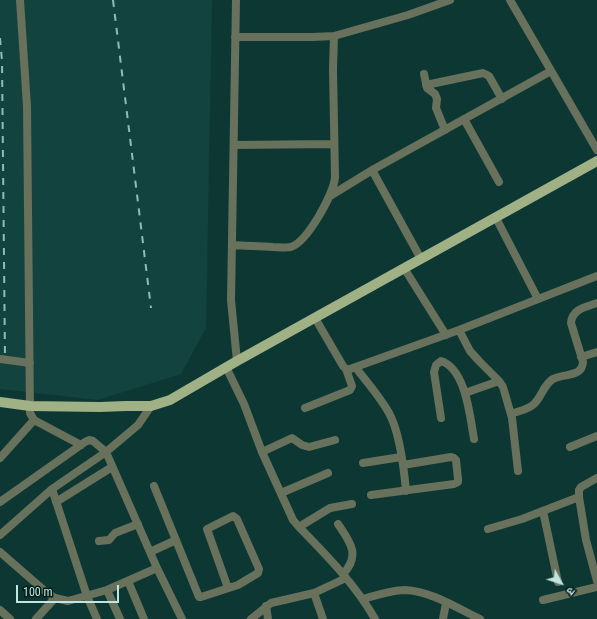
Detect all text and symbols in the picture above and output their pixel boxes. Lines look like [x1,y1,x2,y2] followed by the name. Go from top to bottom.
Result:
[541,563,581,603] north arrow
[18,577,121,603] scale bar
[564,584,578,598] text: उ
[23,585,53,599] text: 100 m

